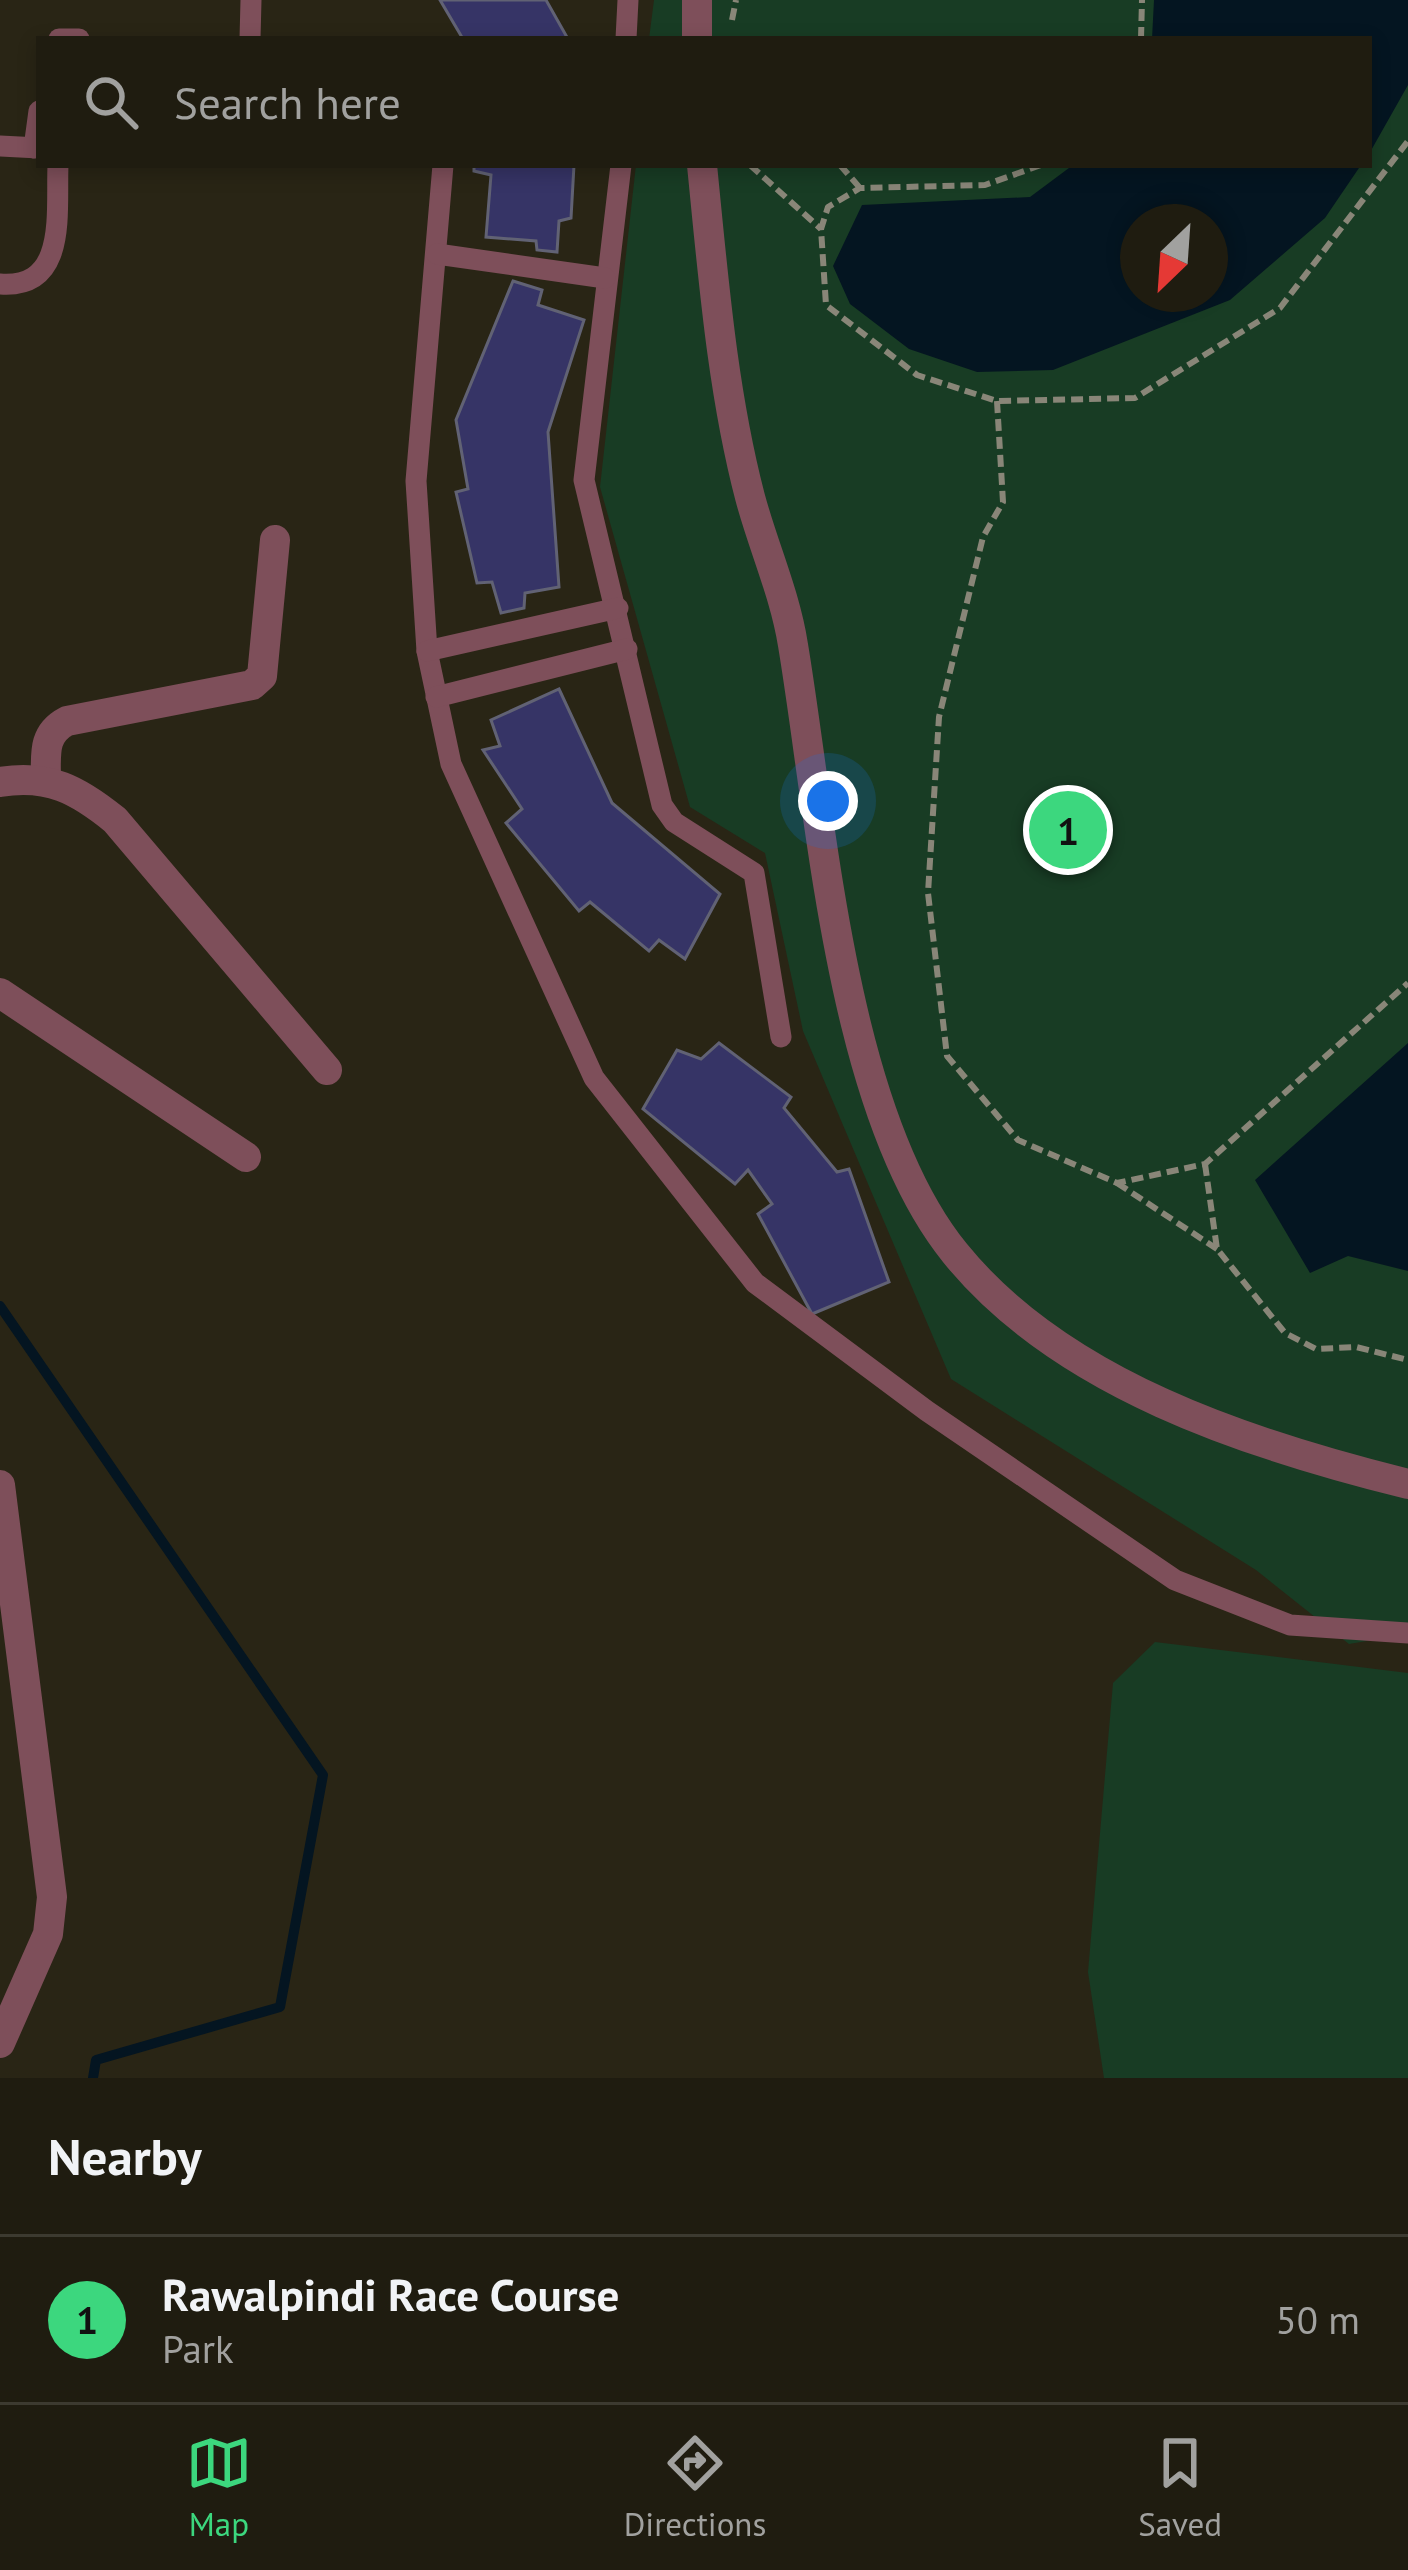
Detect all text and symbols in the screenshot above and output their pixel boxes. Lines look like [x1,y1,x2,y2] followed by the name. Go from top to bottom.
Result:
[36,36,1372,168] search box
[78,69,144,135] icon: search
[174,73,401,131] text: Search here
[1120,204,1228,312] north arrow
[798,771,858,831] your location
[1029,785,1107,875] pin: 1
[48,2123,202,2189] text: Nearby
[162,2265,619,2323] text: Rawalpindi Race Course
[76,2294,98,2345] text: 1
[1275,2294,1360,2345] text: 50 m
[162,2323,234,2374] text: Park
[186,2430,252,2545] tab: Map
[624,2430,766,2545] tab: Directions
[1138,2430,1222,2545] tab: Saved

